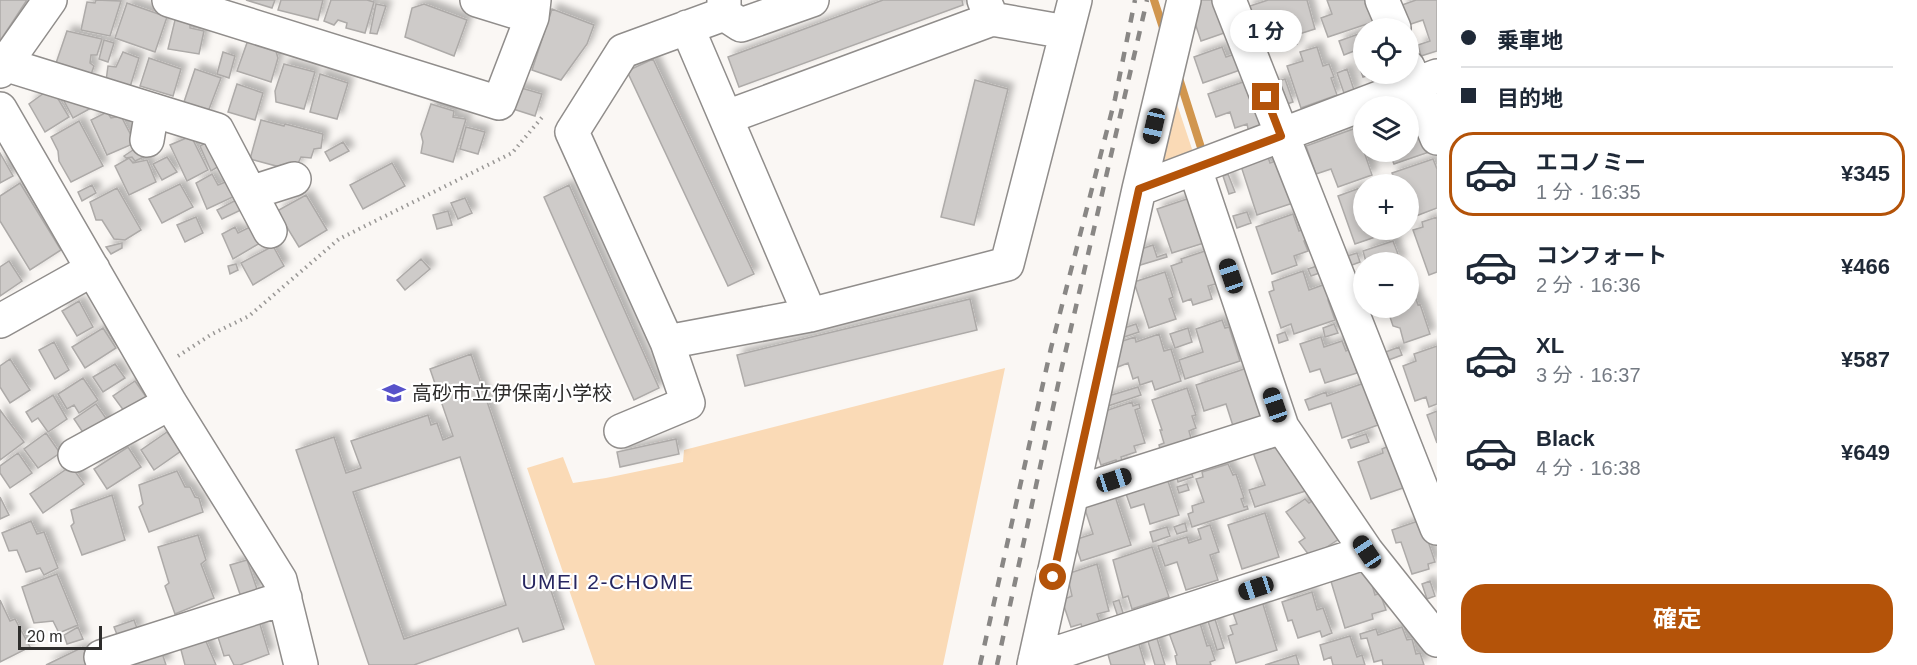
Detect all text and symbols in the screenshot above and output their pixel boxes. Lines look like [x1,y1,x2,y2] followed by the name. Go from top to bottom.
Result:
[1230,10,1302,52] callout: 1 分
[1353,18,1419,318] map controls
[1353,18,1419,84] button: locate
[1248,20,1284,42] text: 1 分
[1497,28,1563,53] text: 乗車地
[1252,83,1279,110] route end
[1497,86,1563,111] text: 目的地
[1353,96,1419,162] button: layers
[1141,106,1167,146] car
[1464,147,1518,201] icon: car
[1536,150,1646,175] text: エコノミー
[1841,161,1890,186] text: ¥345
[1353,174,1419,240] button: +
[1536,181,1641,203] text: 1 分 · 16:35
[1464,240,1518,294] icon: car
[1536,243,1667,268] text: コンフォート
[1353,252,1419,318] button: −
[1841,254,1890,279] text: ¥466
[1217,256,1245,296] car
[1536,274,1641,296] text: 2 分 · 16:36
[1464,333,1518,387] icon: car
[1536,333,1564,358] text: XL
[1841,347,1890,372] text: ¥587
[1536,364,1641,386] text: 3 分 · 16:37
[381,380,407,406] school or university icon: 高砂市立伊保南小学校
[412,382,612,404] place label: 高砂市立伊保南小学校
[1261,385,1289,425] car
[1464,426,1518,480] icon: car
[1536,426,1595,451] text: Black
[1841,440,1890,465] text: ¥649
[1536,457,1641,479] text: 4 分 · 16:38
[1094,466,1134,494] car
[1349,532,1385,572] car
[1039,563,1066,590] route start
[521,570,695,593] district label: UMEI 2-CHOME
[1236,574,1276,602] car
[1461,584,1893,653] button: 確定
[18,623,102,650] scale bar
[27,628,63,645] text: 20 m

